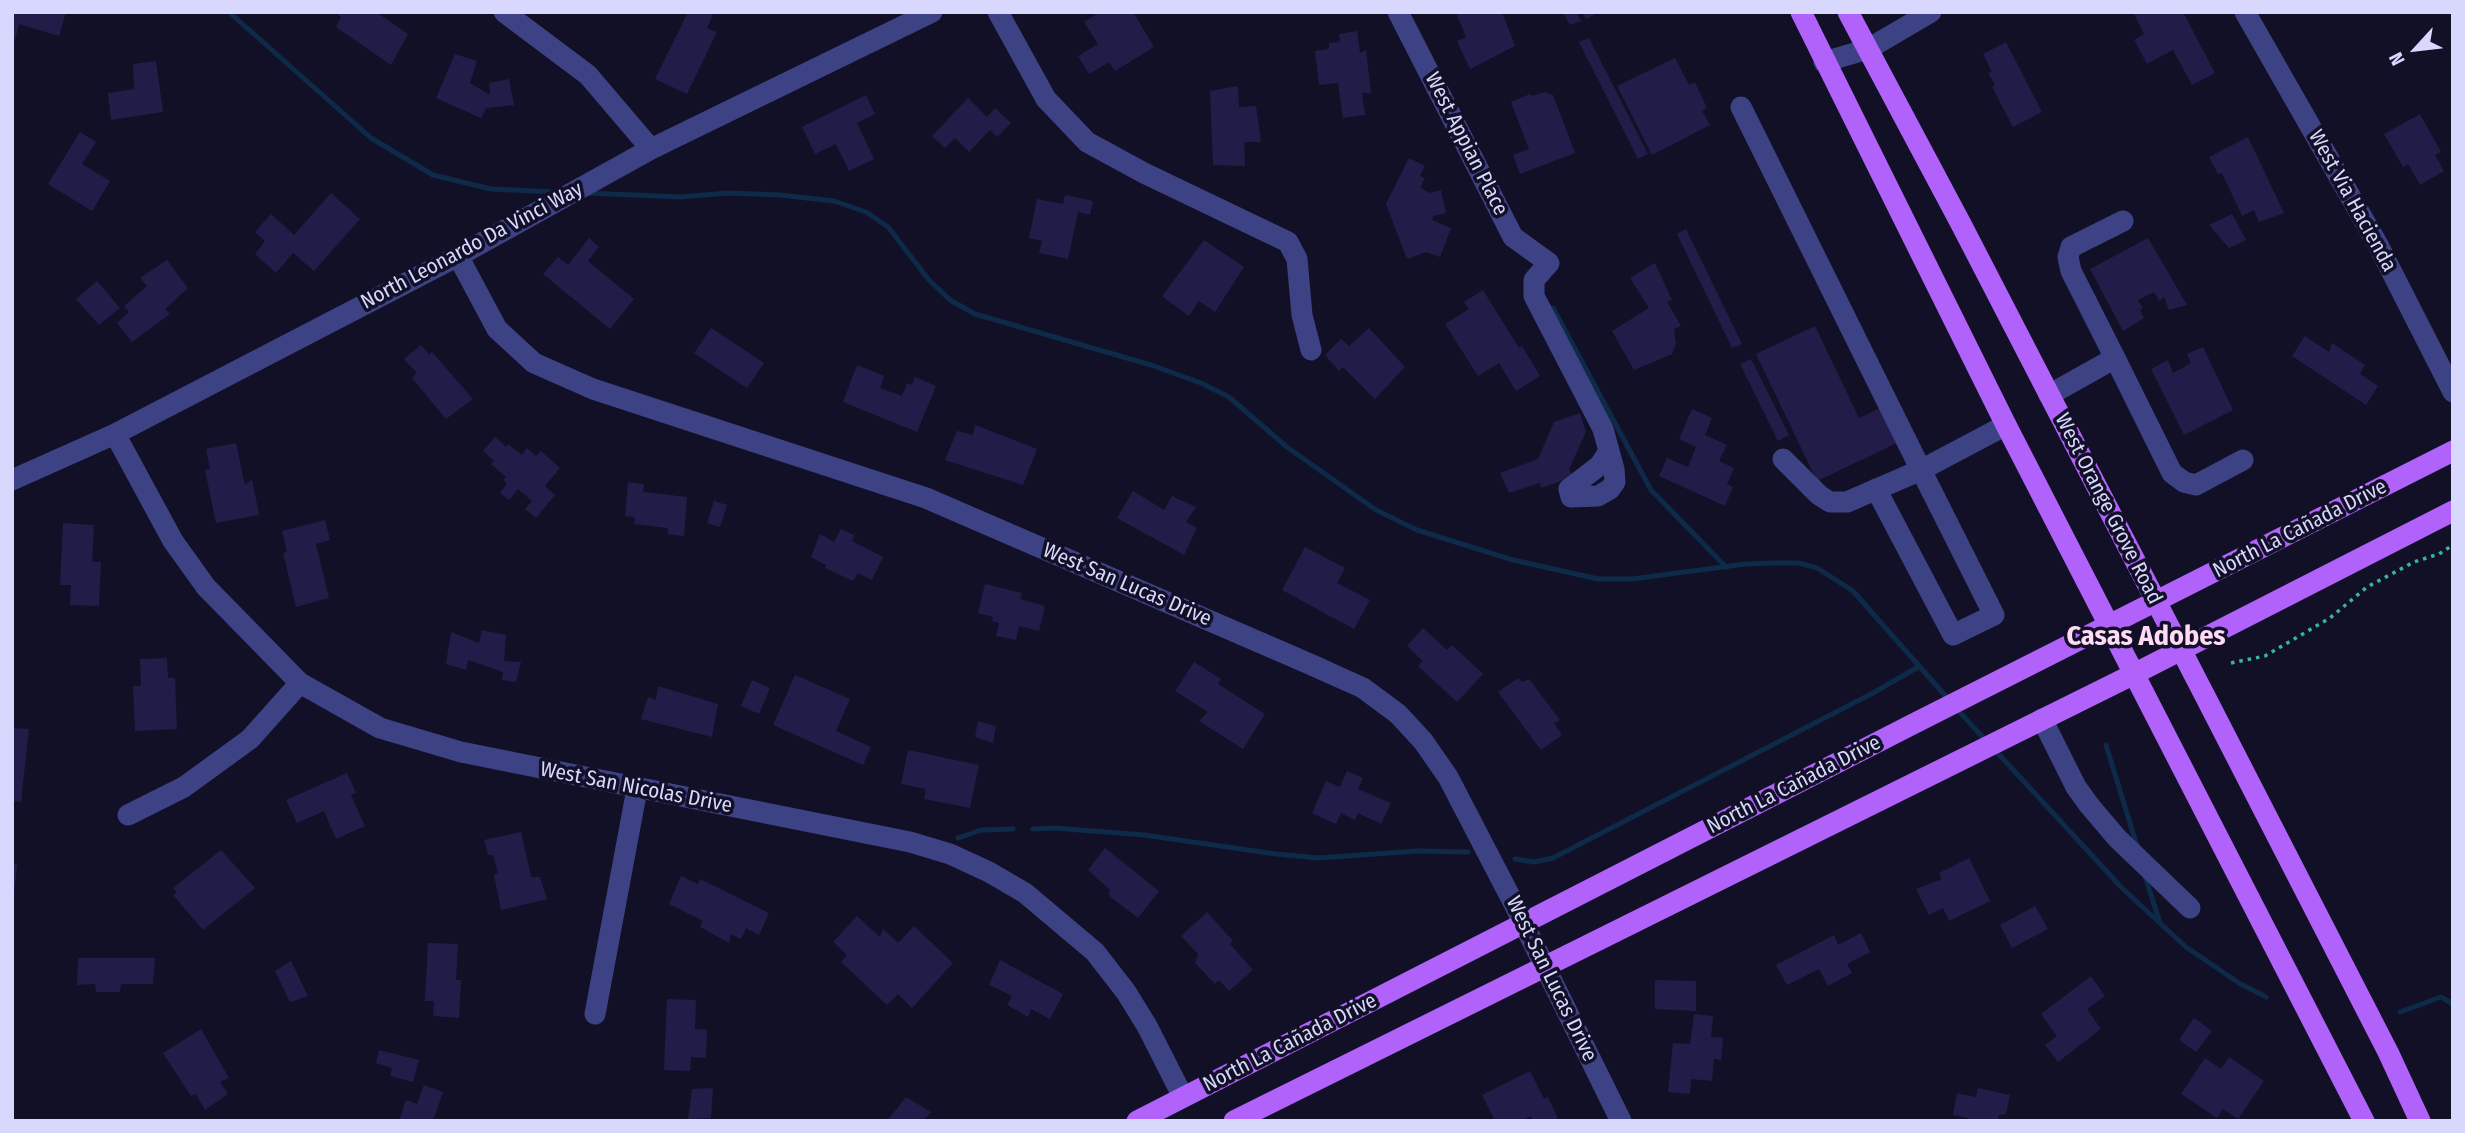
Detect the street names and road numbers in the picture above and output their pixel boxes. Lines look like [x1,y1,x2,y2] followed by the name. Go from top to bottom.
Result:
[1419,68,1513,220] street label: West Appian Place
[2303,126,2401,276] street label: West Via Hacienda
[357,177,587,315] street label: North Leonardo Da Vinci Way
[2049,409,2167,609] street label: West Orange Grove Road
[2209,474,2391,584] street label: North La Cañada Drive
[1039,538,1215,632] street label: West San Lucas Drive
[1703,730,1885,840] street label: North La Cañada Drive
[538,757,734,819] street label: West San Nicolas Drive
[1500,892,1602,1066] street label: West San Lucas Drive
[1199,988,1381,1098] street label: North La Cañada Drive

